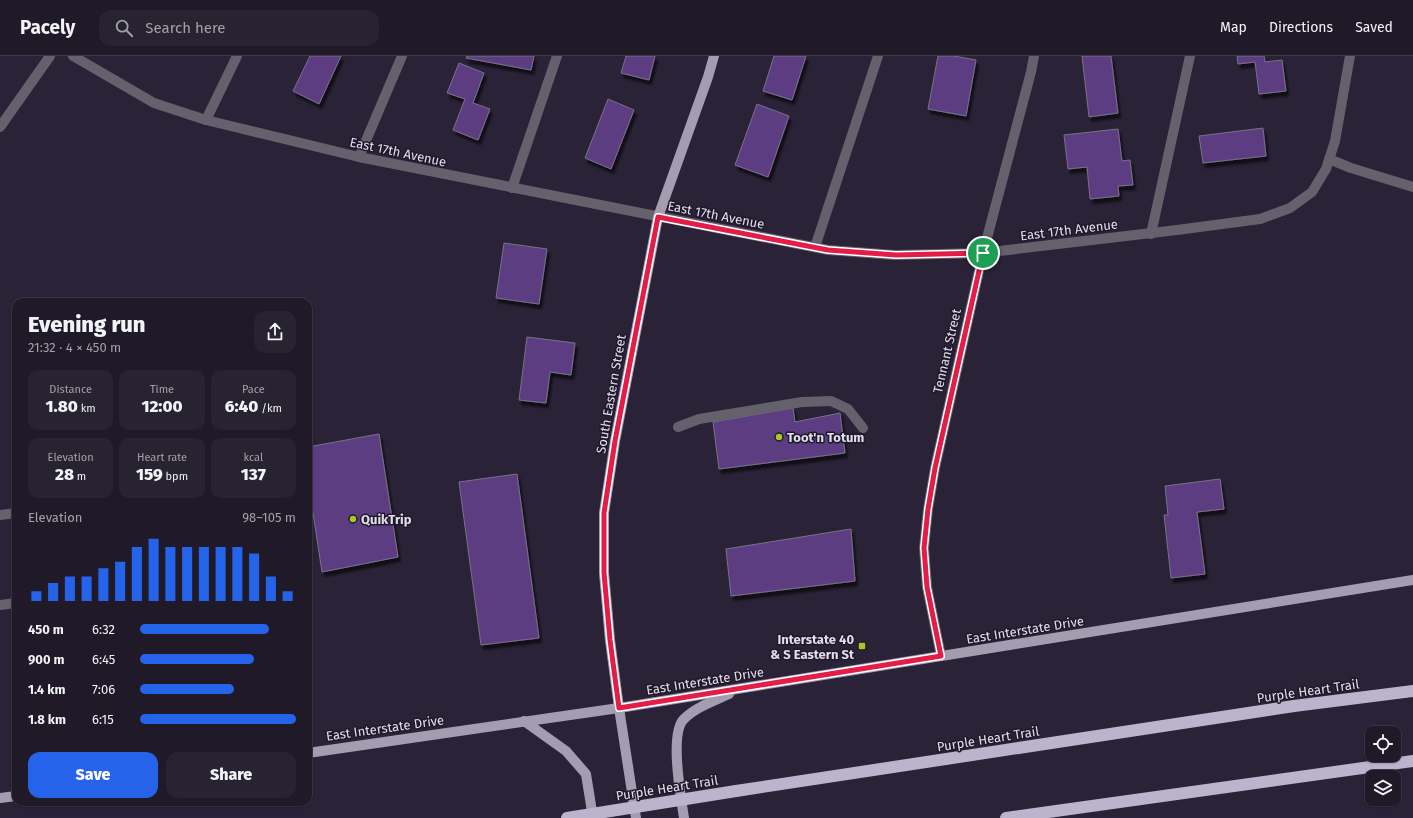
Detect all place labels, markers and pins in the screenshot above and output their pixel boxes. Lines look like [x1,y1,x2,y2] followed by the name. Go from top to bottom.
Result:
[966,236,1000,270] pin
[787,430,864,445] place label: Toot'n Totum
[774,432,784,442] marker: Toot'n Totum
[361,512,412,527] place label: QuikTrip
[348,514,358,524] marker: QuikTrip
[770,632,855,662] place label: Interstate 40 & S Eastern St
[857,641,867,651] marker: Interstate 40 & S Eastern St

